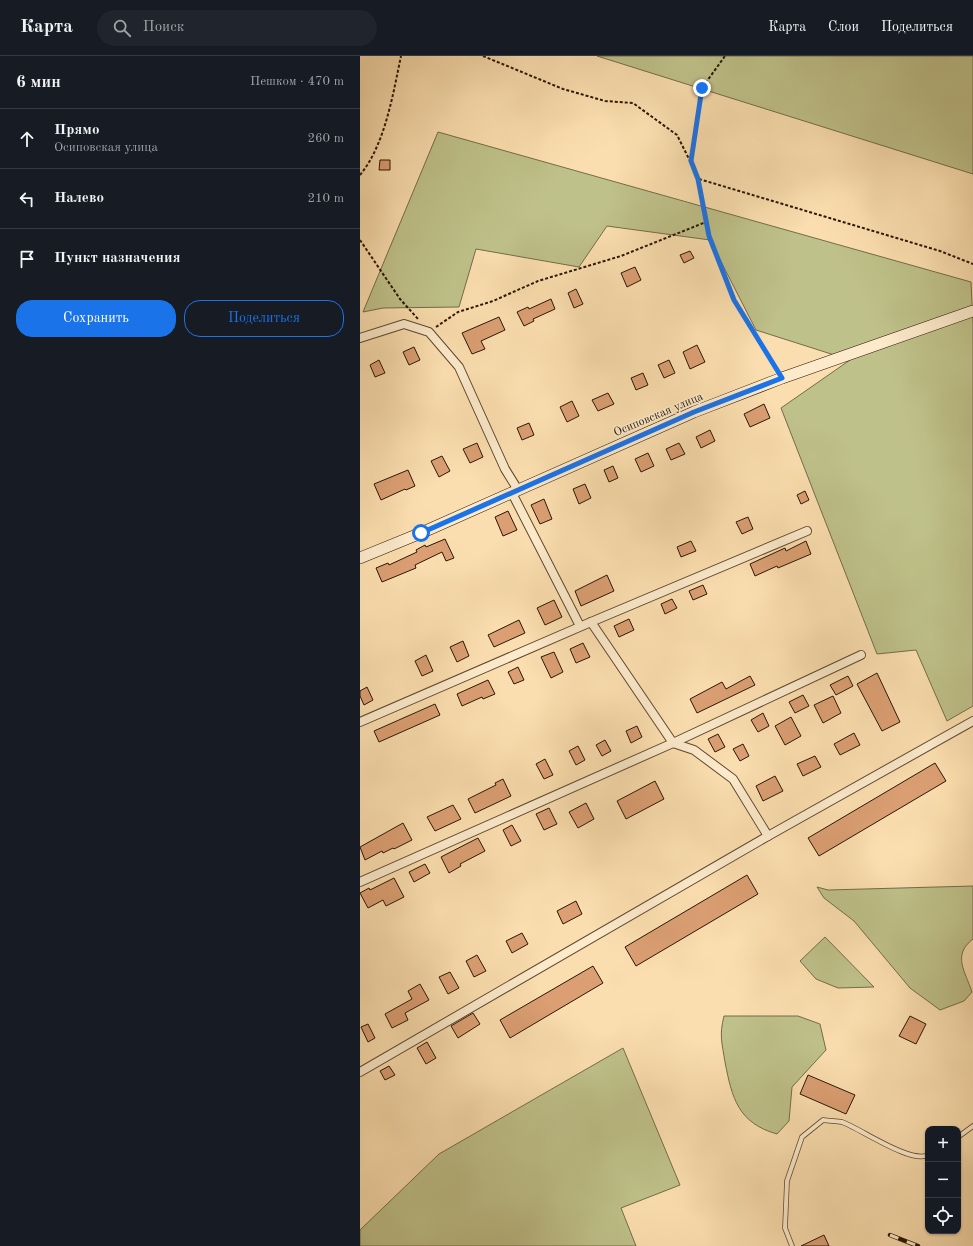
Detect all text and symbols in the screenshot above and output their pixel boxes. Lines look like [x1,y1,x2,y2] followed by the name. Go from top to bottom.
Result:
[97,10,377,46] search box
[111,17,133,39] icon: search
[20,18,73,37] text: Карта
[143,20,184,35] text: Поиск
[768,20,806,34] text: Карта
[828,20,859,34] text: Слои
[881,20,953,34] text: Поделиться
[16,74,61,91] text: 6 мин
[250,75,344,88] text: Пешком · 470 m
[693,79,711,97] route end
[54,123,100,138] text: Прямо
[16,128,38,150] icon: ahead
[307,132,344,145] text: 260 m
[54,141,158,154] text: Осиповская улица
[16,188,38,210] icon: left
[54,191,104,206] text: Налево
[307,192,344,205] text: 210 m
[16,248,38,270] icon: arrive
[54,251,181,266] text: Пункт назначения
[16,300,176,337] button: Сохранить
[184,300,344,337] button: Поделиться
[612,391,705,439] street label: Осиповская улица
[412,524,430,542] route start
[925,1126,961,1234] map controls
[925,1126,961,1162] button: +
[925,1162,961,1198] button: −
[925,1198,961,1234] button: locate

